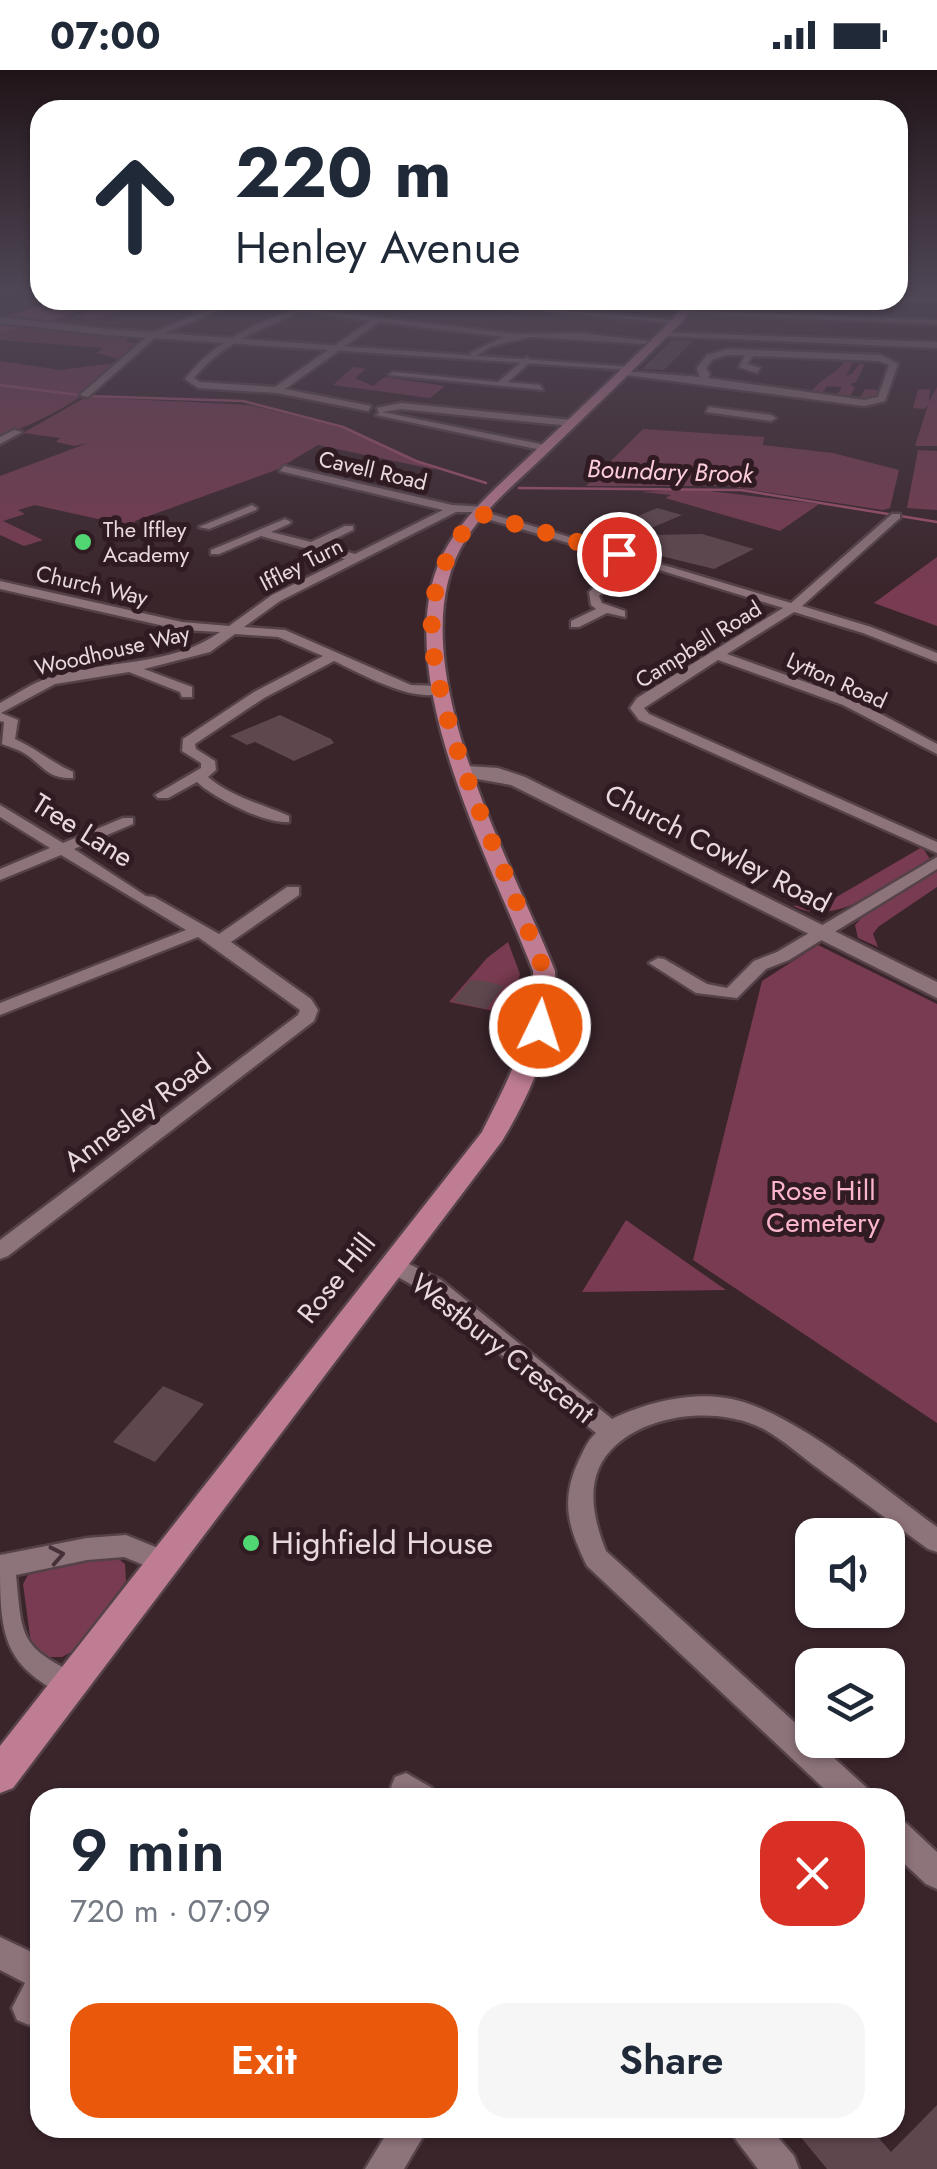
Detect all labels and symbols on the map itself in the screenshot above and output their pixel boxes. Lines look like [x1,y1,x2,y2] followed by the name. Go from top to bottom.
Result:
[316,442,430,498] street label: Cavell Road
[586,450,755,492] water label: Boundary Brook
[577,512,662,597] pin
[103,513,190,570] place label: The Iffley Academy
[254,529,348,599] street label: Iffley Turn
[72,531,94,553] marker: The Iffley Academy
[33,557,151,613] street label: Church Way
[629,592,767,696] street label: Campbell Road
[31,617,193,683] street label: Woodhouse Way
[782,644,892,716] street label: Lytton Road
[598,774,838,923] street label: Church Cowley Road
[24,783,141,878] street label: Tree Lane
[488,974,592,1078] position arrow
[55,1043,220,1181] street label: Annesley Road
[766,1170,881,1243] park label: Rose Hill Cemetery
[287,1225,385,1332] street label: Rose Hill
[402,1264,603,1433] street label: Westbury Crescent
[271,1520,493,1566] place label: Highfield House
[240,1532,262,1554] marker: Highfield House
[48,1545,65,1566] one-way arrow

